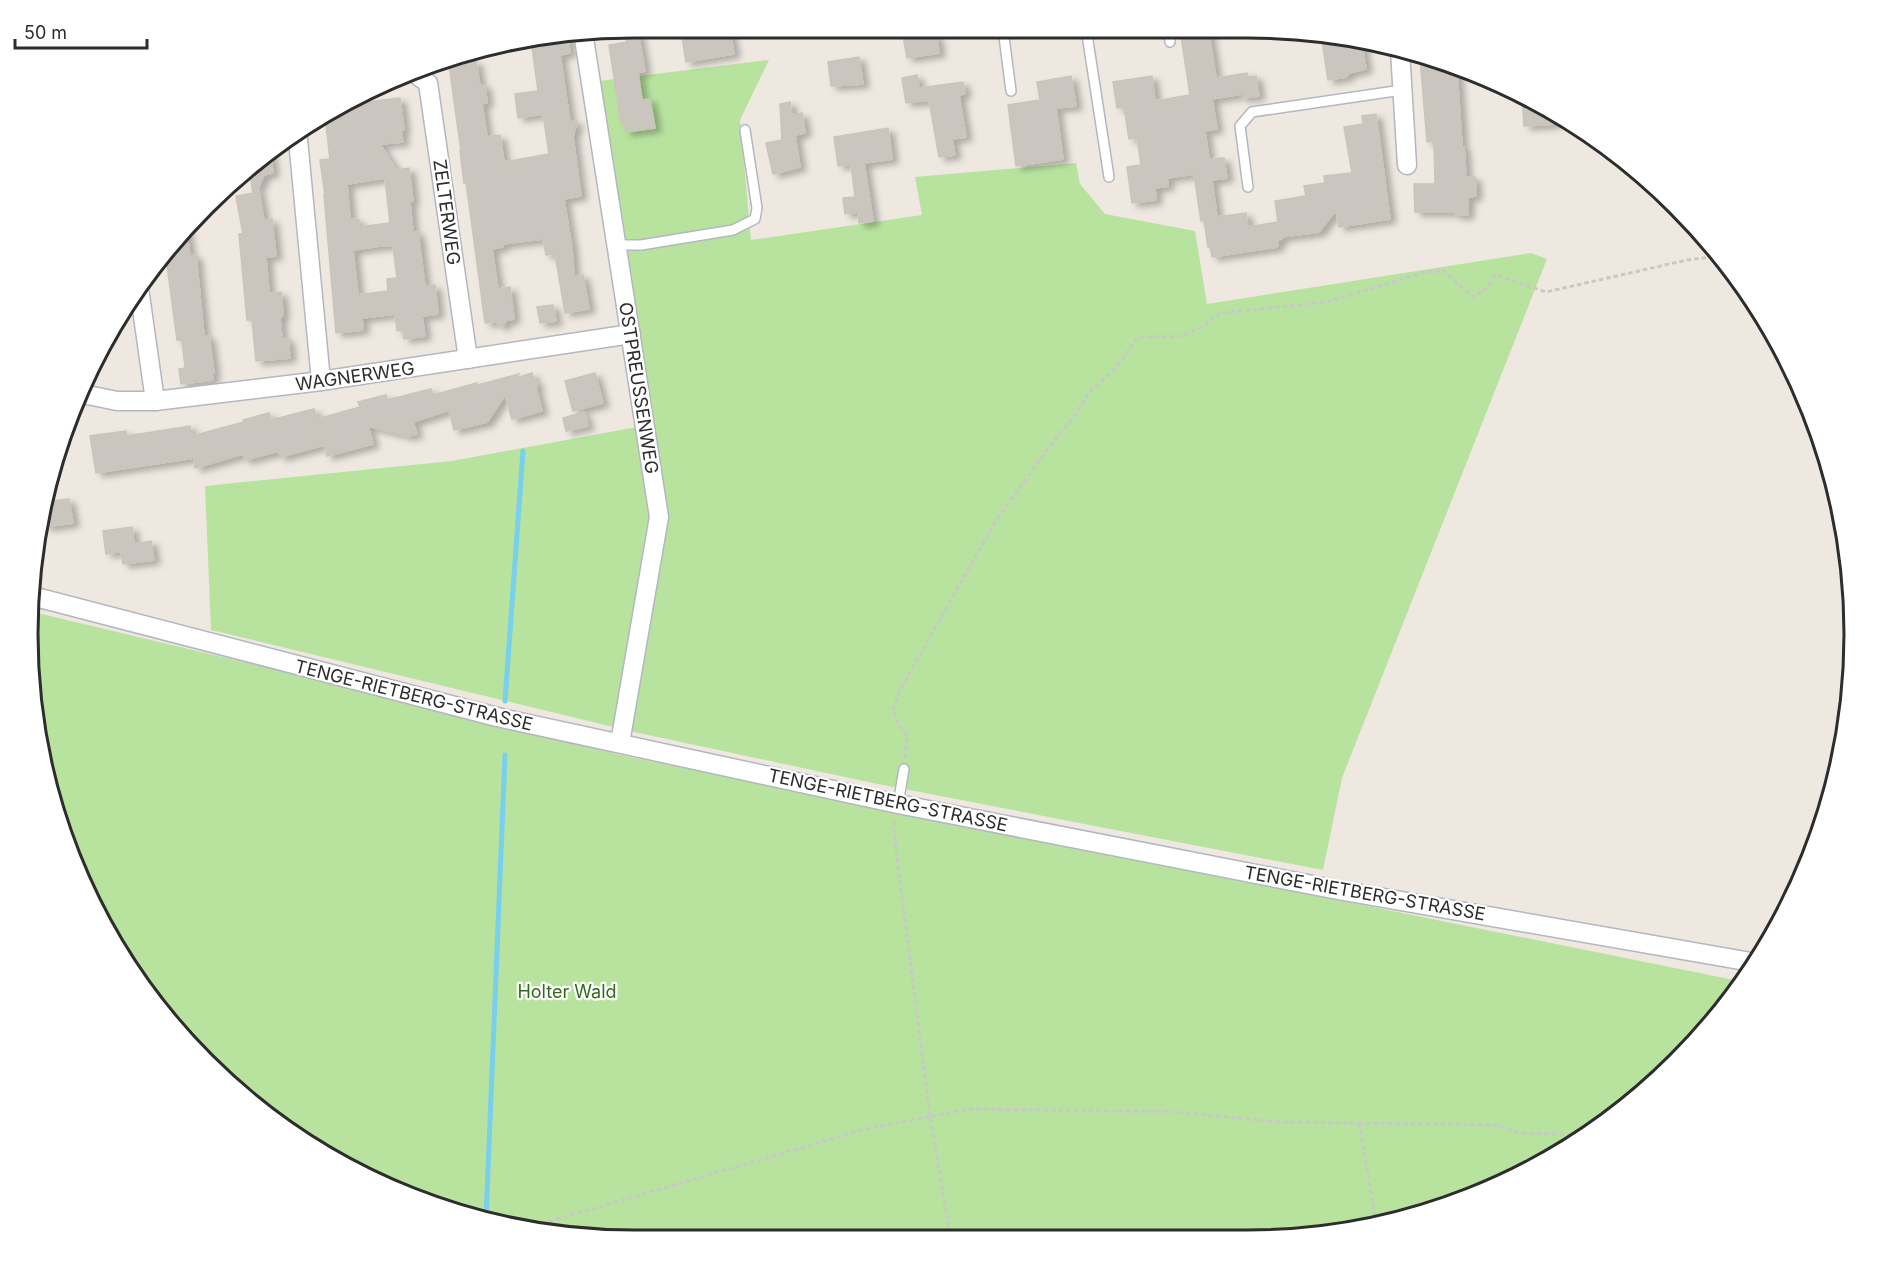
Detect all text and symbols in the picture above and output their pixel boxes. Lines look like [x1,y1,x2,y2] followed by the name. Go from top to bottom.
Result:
[15,12,147,50] scale bar
[24,22,67,43] text: 50 m
[429,158,465,266] street label: ZELTERWEG
[615,301,663,475] street label: OSTPREUSSENWEG
[294,357,416,395] street label: WAGNERWEG
[293,655,535,735] street label: TENGE-RIETBERG-STRASSE
[766,764,1010,836] street label: TENGE-RIETBERG-STRASSE
[1243,861,1487,925] street label: TENGE-RIETBERG-STRASSE
[517,981,617,1002] park label: Holter Wald

